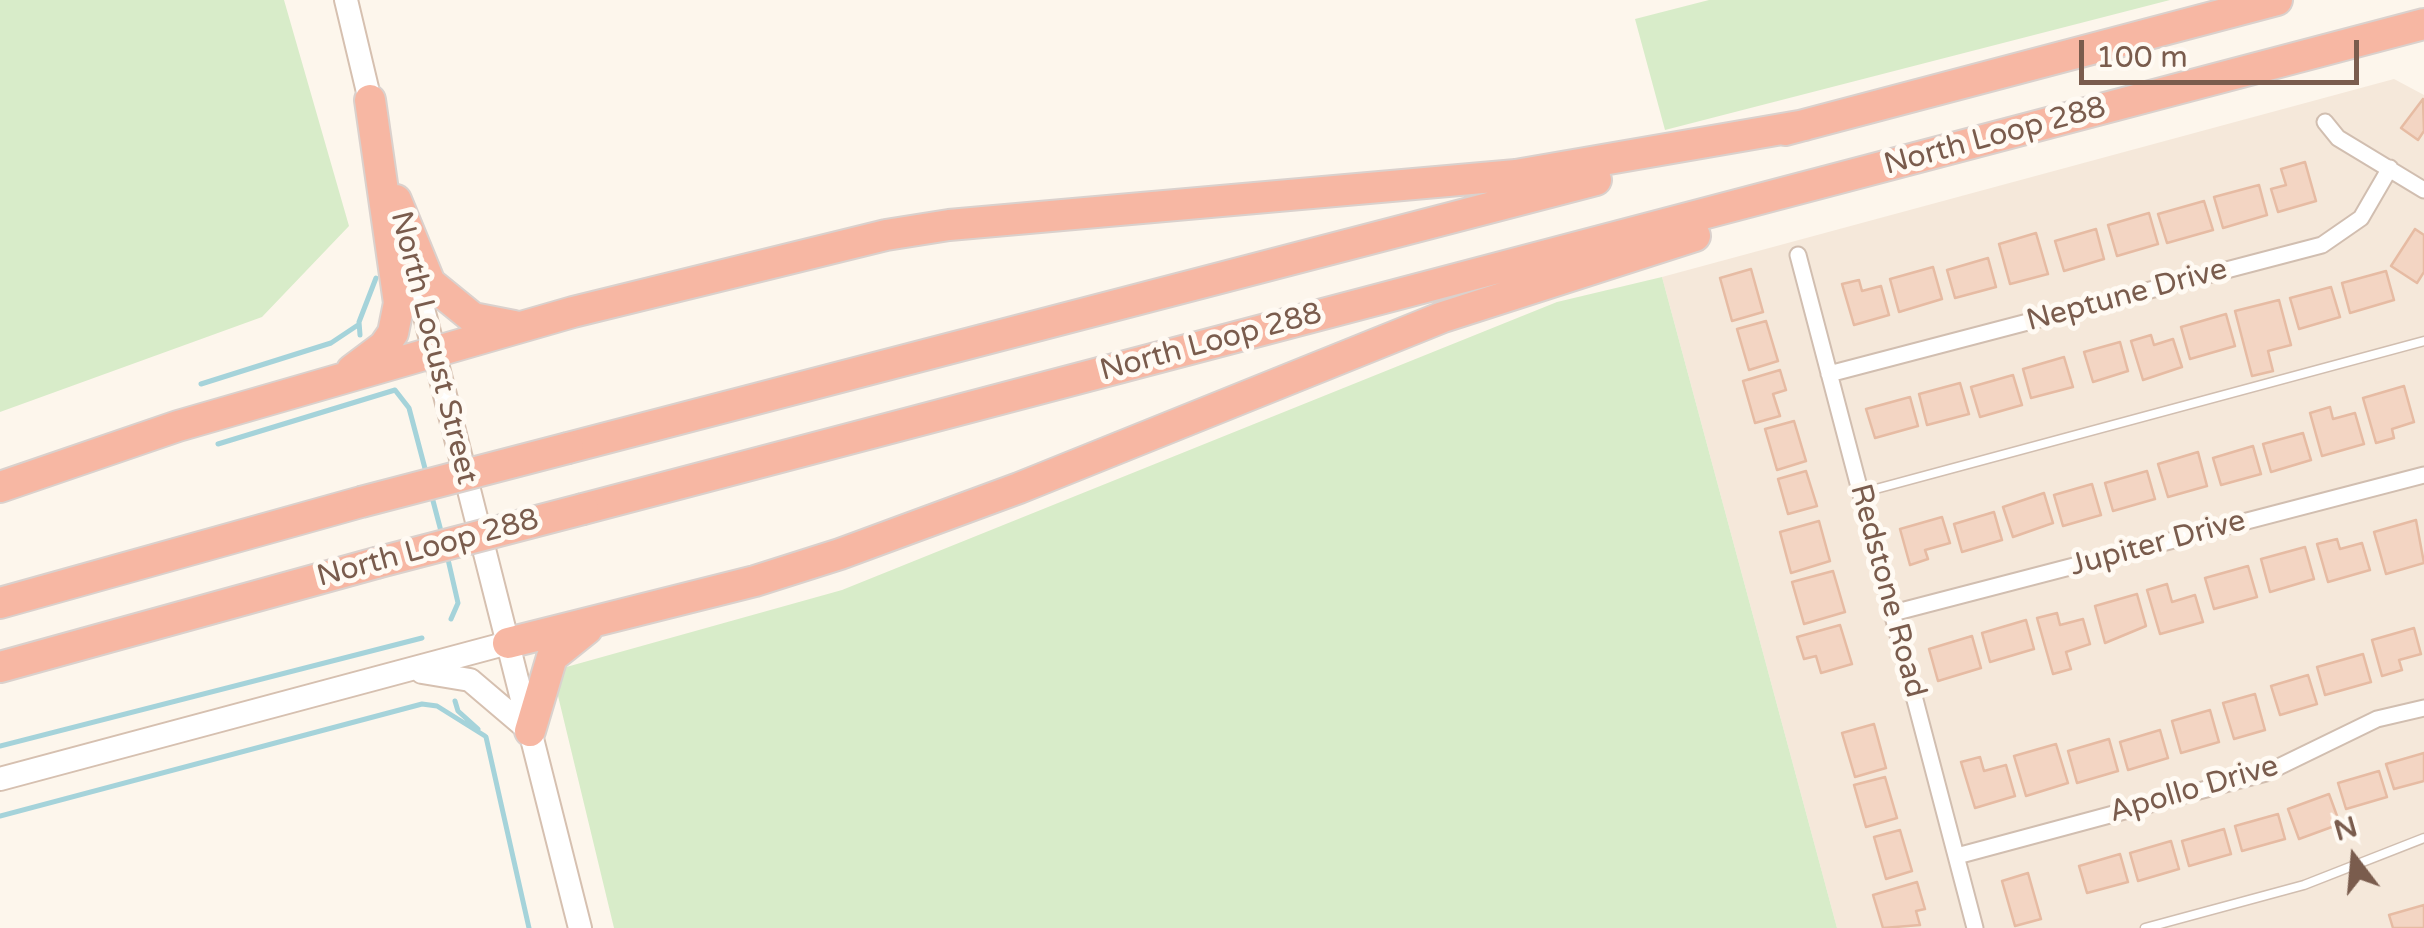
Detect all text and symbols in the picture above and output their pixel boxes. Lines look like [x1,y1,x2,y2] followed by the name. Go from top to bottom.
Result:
[2084,20,2364,82] scale bar
[2096,39,2188,76] text: 100 m
[1880,90,2110,184] street label: North Loop 288
[382,208,484,488] street label: North Locust Street
[2023,252,2231,340] street label: Neptune Drive
[1096,296,1326,390] street label: North Loop 288
[1841,480,1933,702] street label: Redstone Road
[313,502,543,596] street label: North Loop 288
[2066,503,2250,585] street label: Jupiter Drive
[2105,749,2283,831] street label: Apollo Drive
[2304,808,2404,908] north arrow
[2330,810,2361,849] text: N

